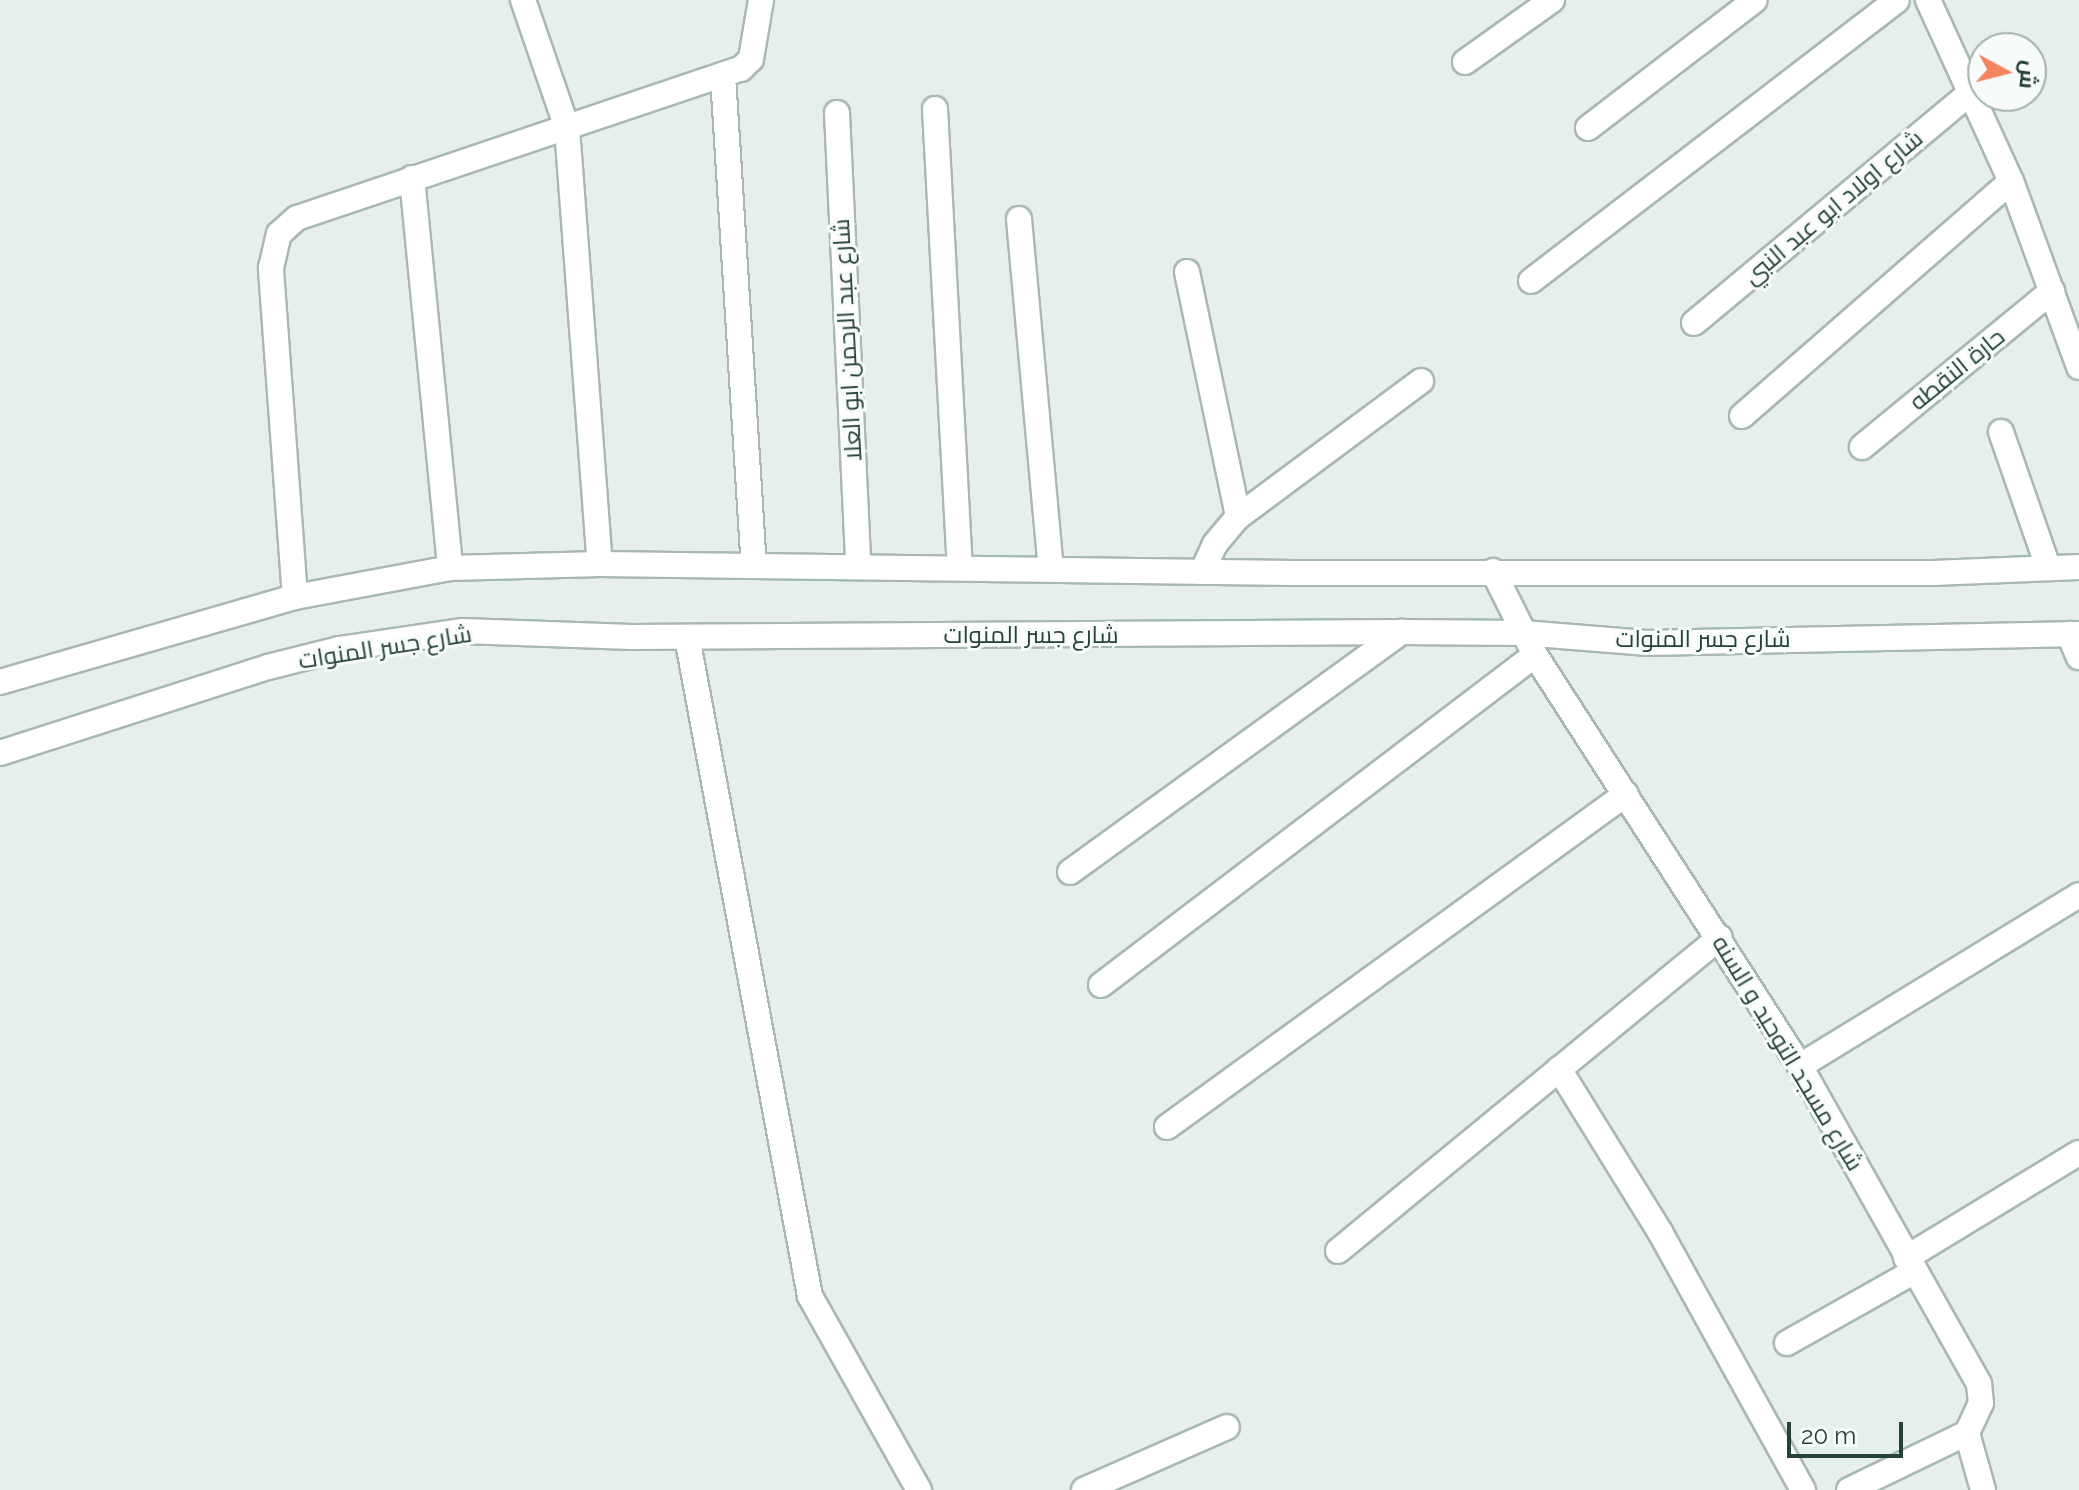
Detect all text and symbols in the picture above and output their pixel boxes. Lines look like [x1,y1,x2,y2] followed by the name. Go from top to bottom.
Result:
[1967,32,2047,112] north arrow
[2014,59,2043,90] text: ش
[1737,124,1929,290] street label: شارع اولاد ابو عبد النبي
[826,218,868,462] street label: شارع عبد الرحمن ابو العلا
[1904,322,2010,416] street label: حارة النقطه
[296,619,474,675] street label: شارع جسر المنوات
[943,621,1119,649] street label: شارع جسر المنوات
[1615,625,1791,653] street label: شارع جسر المنوات
[1706,930,1870,1176] street label: شارع مسجد التوحيد و السنه
[1791,1406,1907,1456] scale bar
[1801,1421,1856,1450] text: 20 m

